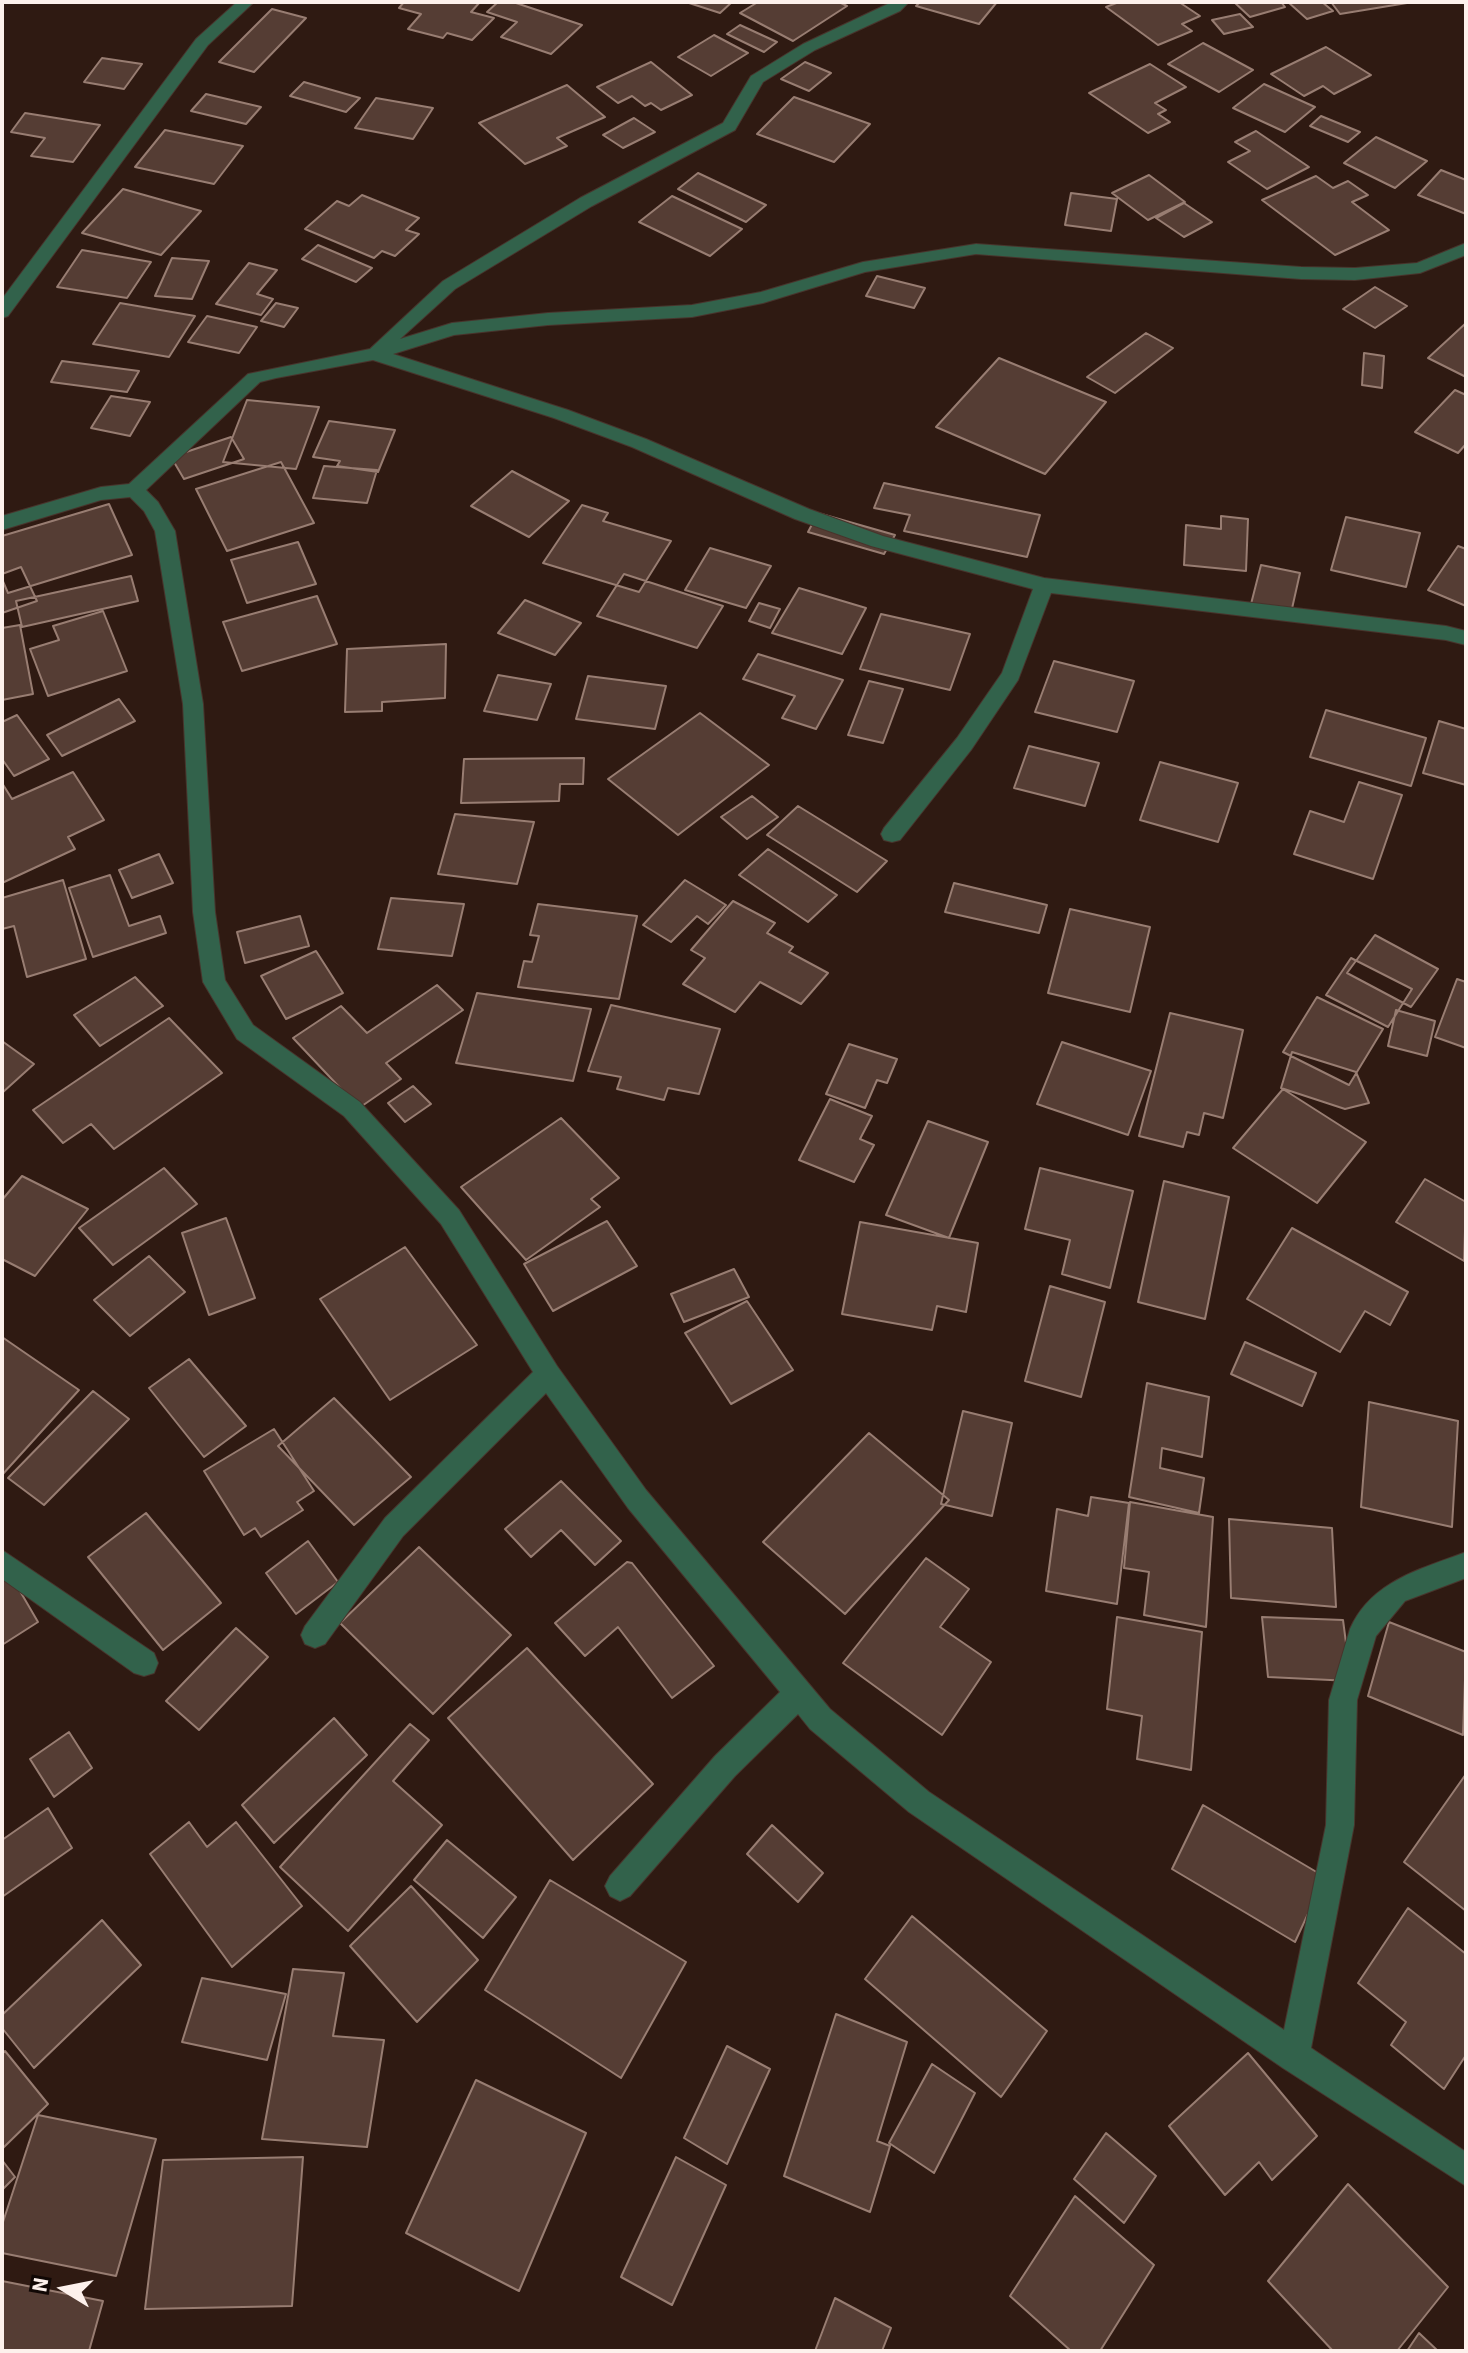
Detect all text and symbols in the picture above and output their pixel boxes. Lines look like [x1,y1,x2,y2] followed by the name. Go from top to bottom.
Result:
[24,2249,104,2329] north arrow
[23,2275,57,2295] text: N

